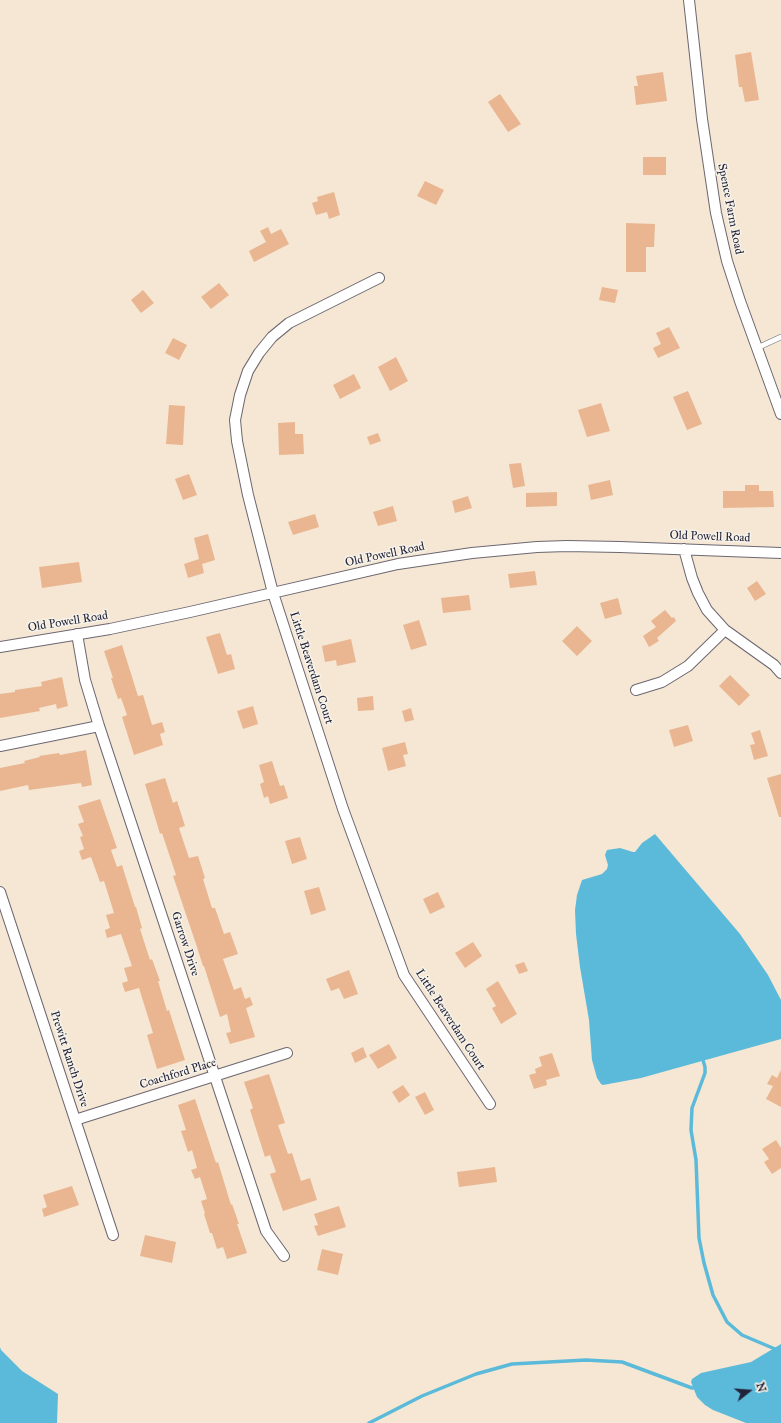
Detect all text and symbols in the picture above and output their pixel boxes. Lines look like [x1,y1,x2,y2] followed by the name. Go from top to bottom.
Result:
[714,162,746,256] street label: Spence Farm Road
[669,528,751,546] street label: Old Powell Road
[344,540,426,570] street label: Old Powell Road
[27,609,109,635] street label: Old Powell Road
[286,610,336,726] street label: Little Beaverdam Court
[168,910,202,978] street label: Garrow Drive
[412,967,488,1073] street label: Little Beaverdam Court
[47,1009,91,1109] street label: Prewitt Ranch Drive
[138,1055,218,1093] street label: Coachford Place
[729,1371,769,1411] north arrow
[753,1381,769,1394] text: N

